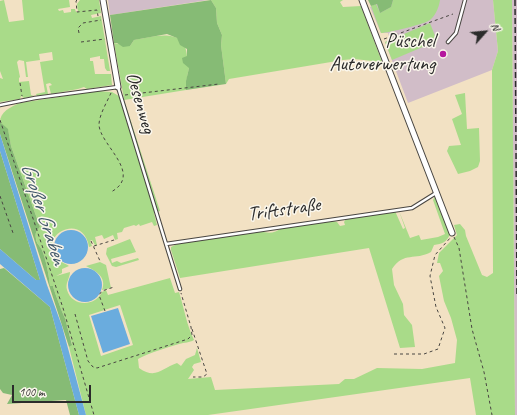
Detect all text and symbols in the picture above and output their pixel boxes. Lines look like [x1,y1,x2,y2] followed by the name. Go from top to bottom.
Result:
[465,12,505,52] north arrow
[488,20,503,33] text: N
[330,30,435,77] place label: Püschel Autoverwertung
[438,49,448,59] marker: Püschel Autoverwertung
[120,70,160,136] street label: Oesenweg
[15,160,71,268] water label: Großer Graben
[246,193,322,227] street label: Triftstraße
[14,377,93,403] scale bar
[19,384,45,400] text: 100 m

